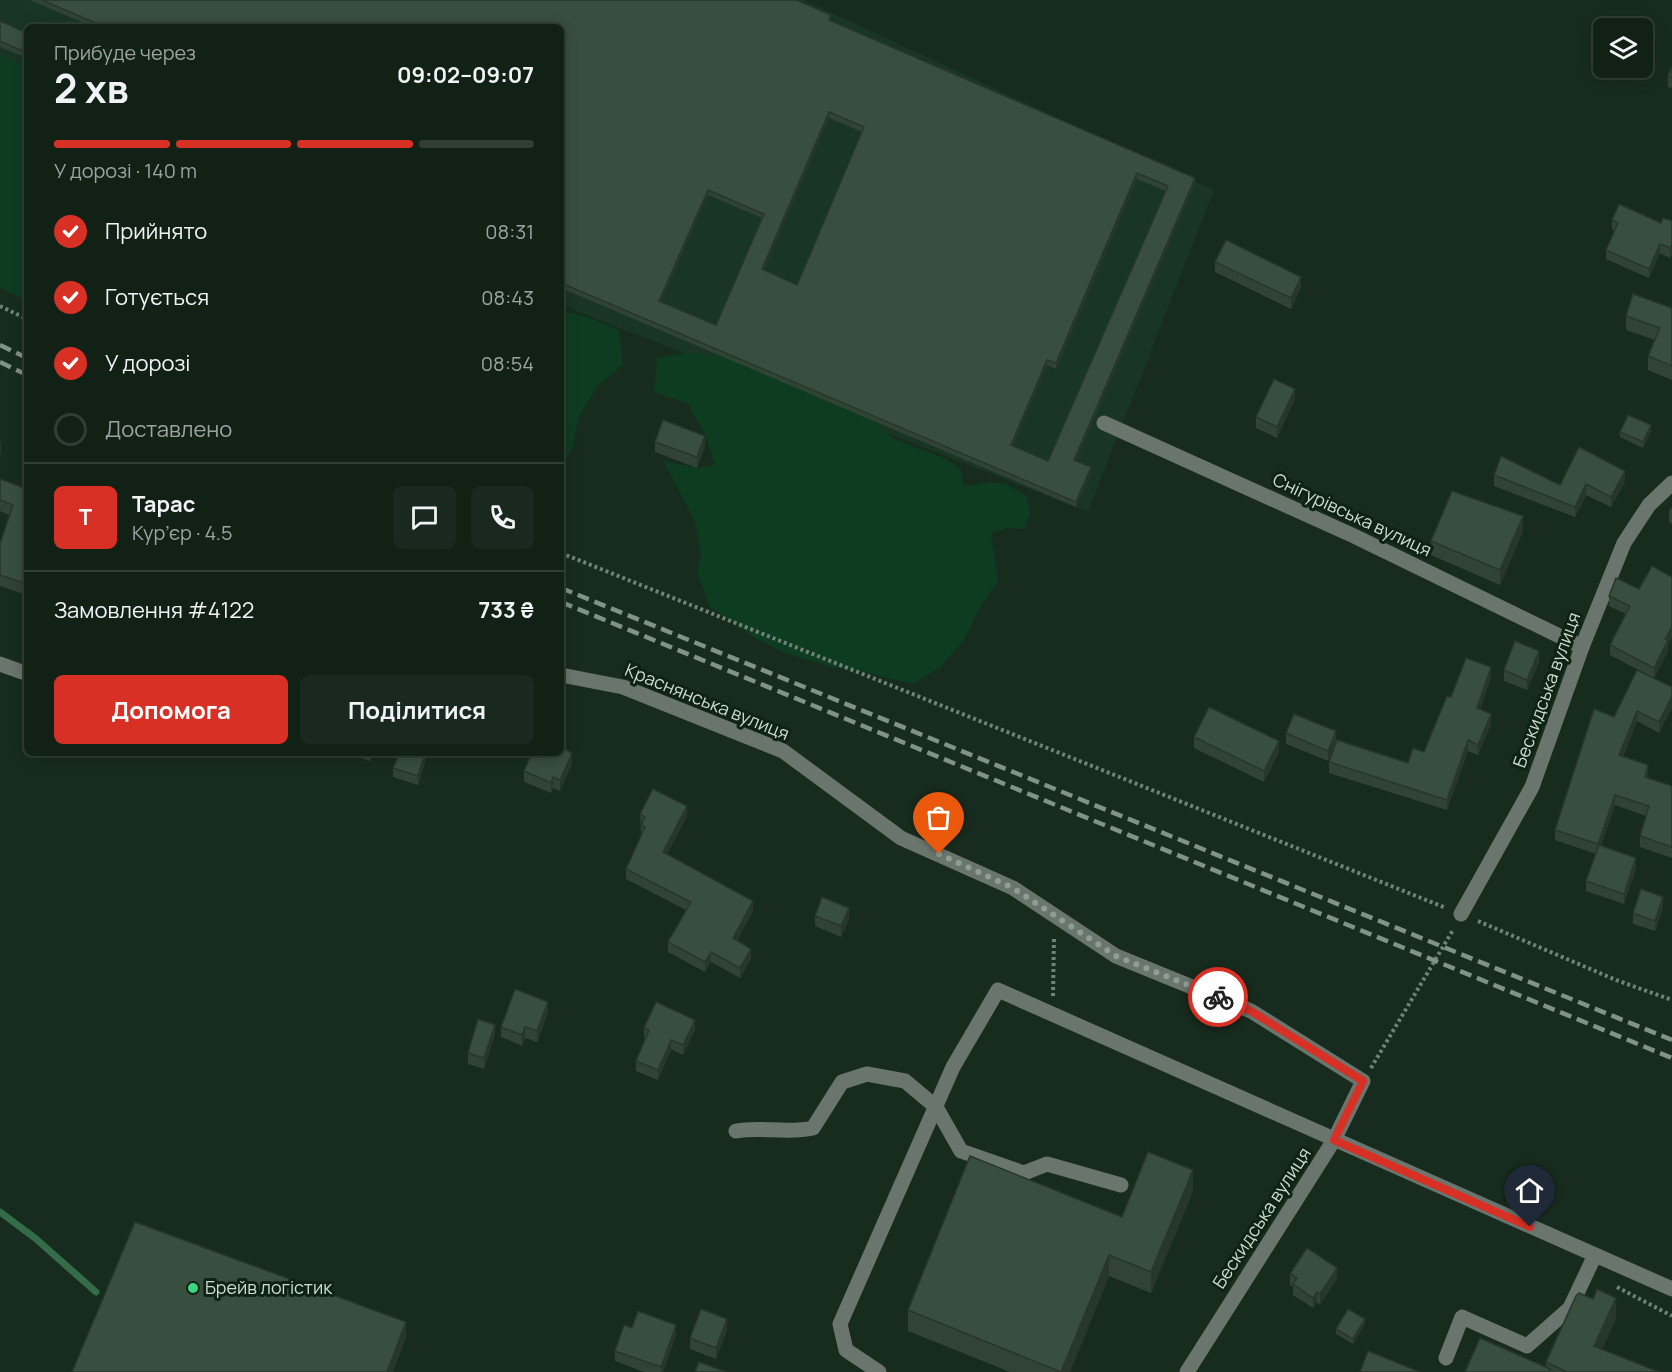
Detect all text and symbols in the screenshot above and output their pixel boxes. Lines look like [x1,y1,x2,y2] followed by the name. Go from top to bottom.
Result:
[1593,18,1653,78] map controls
[1593,18,1653,78] button: layers
[54,39,196,66] text: Прибуде через
[397,60,534,90] text: 09:02–09:07
[54,61,128,115] text: 2 хв
[54,157,197,184] text: У дорозі · 140 m
[54,215,87,248] icon: check
[105,216,207,246] text: Прийнято
[485,218,534,245] text: 08:31
[54,281,87,314] icon: check
[105,282,209,312] text: Готується
[481,284,534,311] text: 08:43
[54,347,87,380] icon: check
[105,348,191,378] text: У дорозі
[481,350,534,377] text: 08:54
[105,414,232,444] text: Доставлено
[1269,467,1436,561] street label: Снігурівська вулиця
[393,486,456,549] button: chat
[471,486,534,549] button: phone
[132,489,195,519] text: Тарас
[79,502,92,532] text: Т
[132,519,232,546] text: Кур’єр · 4.5
[54,595,254,625] text: Замовлення #4122
[478,595,534,625] text: 733 ₴
[1507,609,1585,771] street label: Бескидська вулиця
[622,657,793,745] street label: Краснянська вулиця
[54,675,288,744] button: Допомога
[300,675,534,744] button: Поділитися
[913,792,964,854] pin
[922,801,955,834] icon: bag
[1188,967,1248,1027] courier
[1202,981,1235,1014] icon: bike
[1206,1142,1316,1293] street label: Бескидська вулиця
[1504,1165,1555,1227] pin
[1513,1174,1546,1207] icon: home
[205,1275,333,1299] place label: Брейв логістик
[186,1281,200,1295] marker: Брейв логістик

